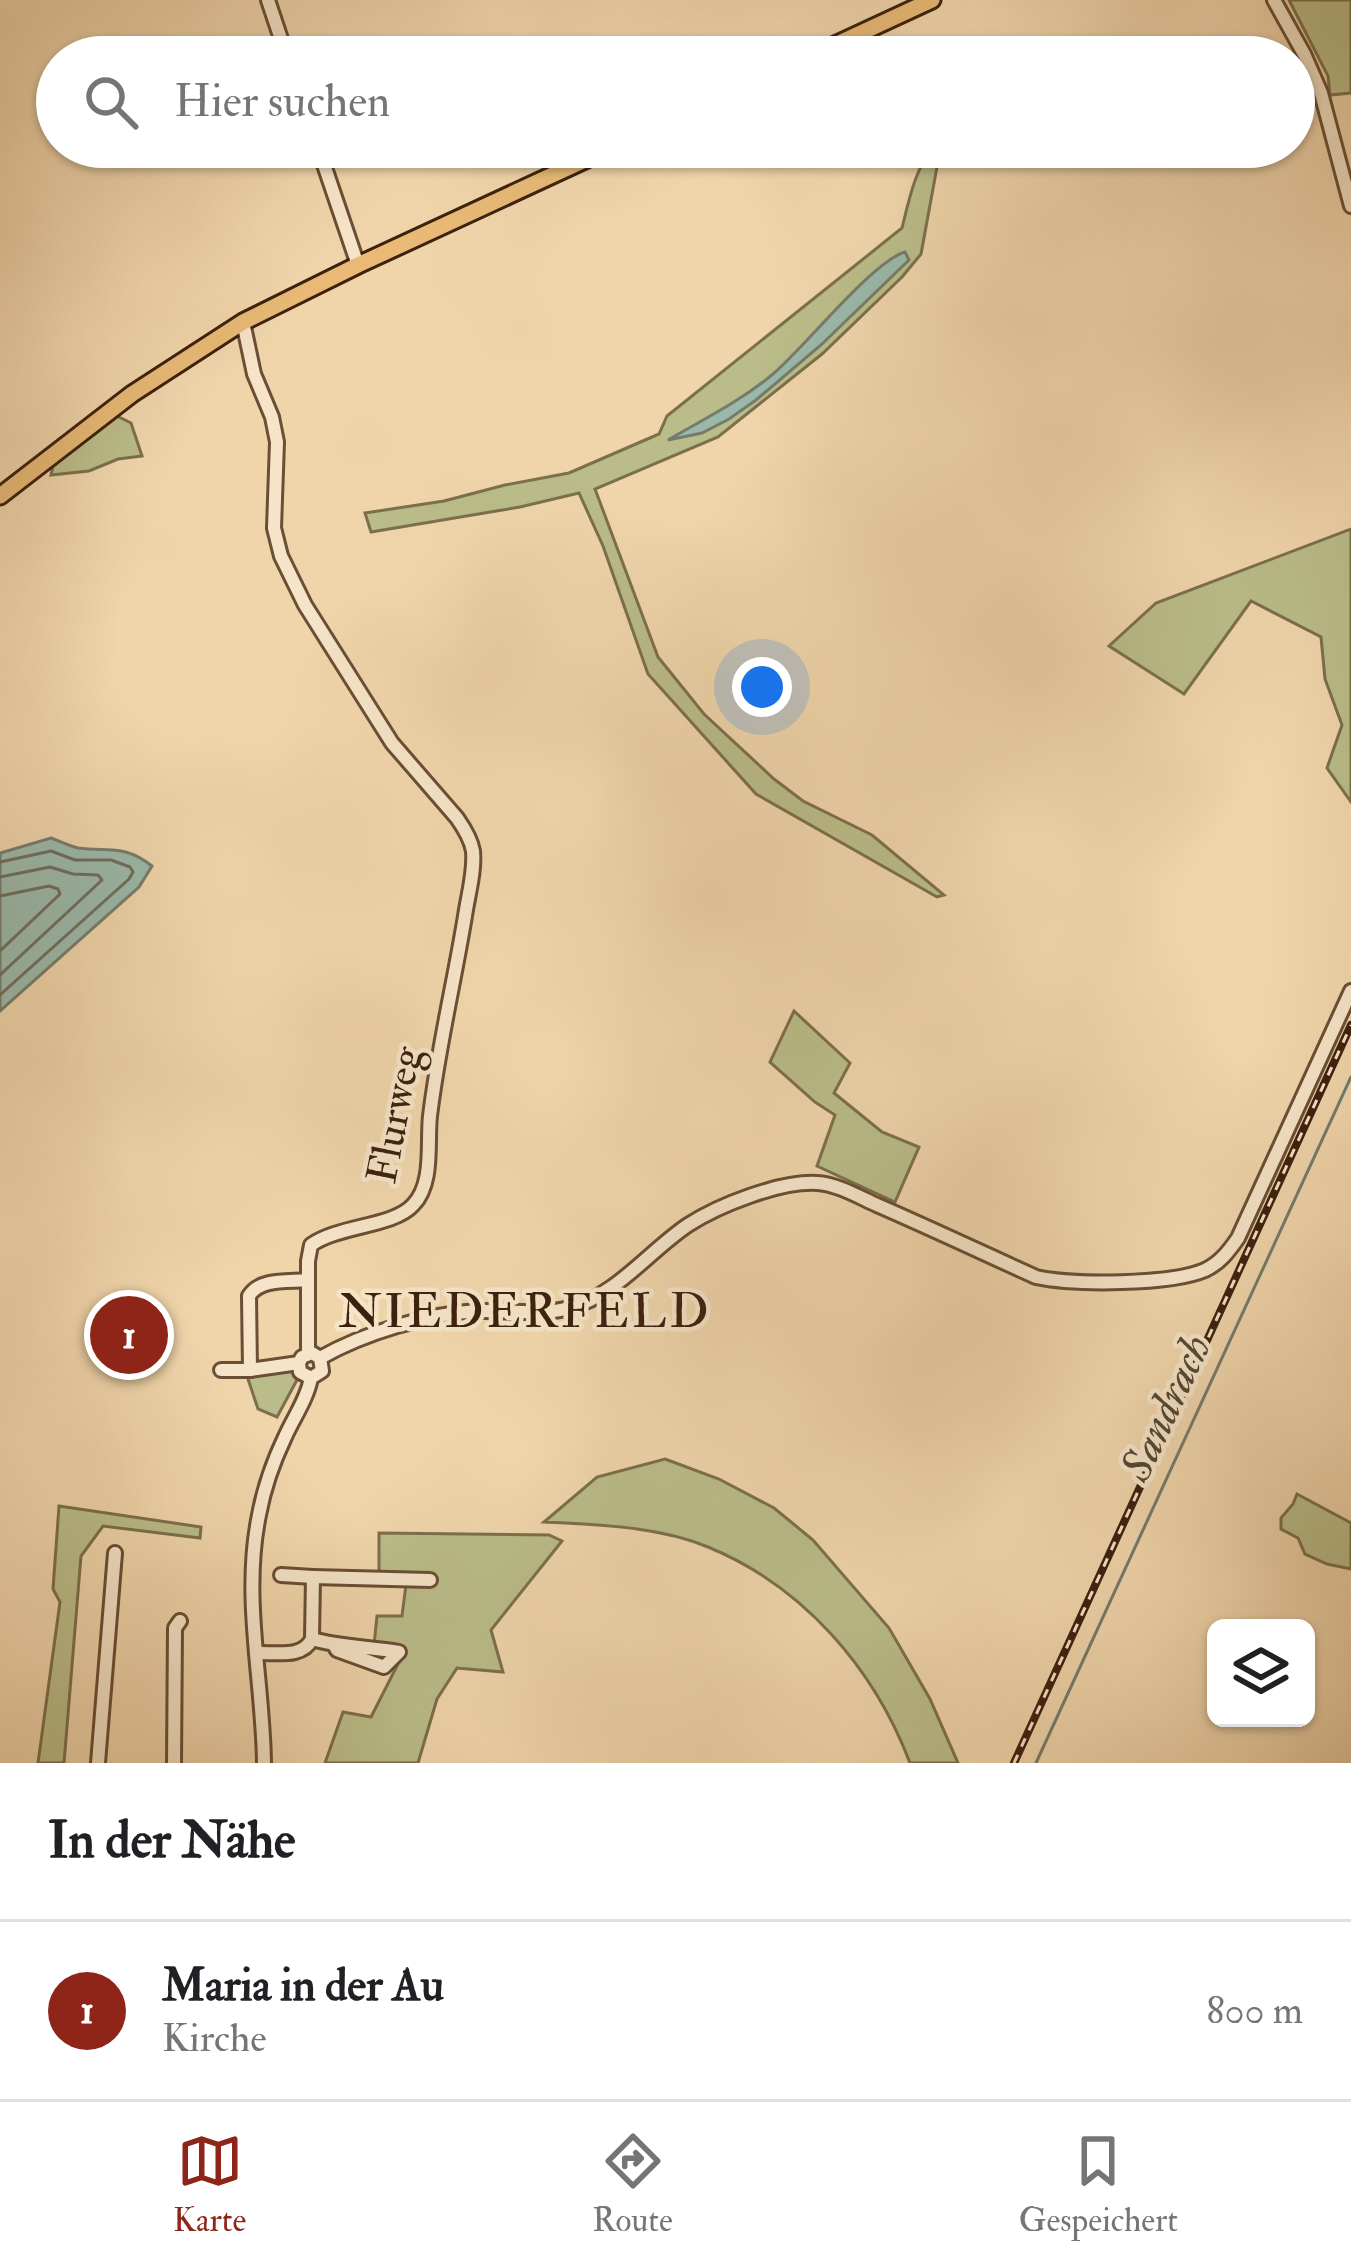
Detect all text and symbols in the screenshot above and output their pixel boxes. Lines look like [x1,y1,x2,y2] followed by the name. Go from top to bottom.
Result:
[36,36,1315,168] search box
[78,69,144,135] icon: search
[174,74,390,130] text: Hier suchen
[732,657,792,717] your location
[356,1041,434,1188] street label: Flurweg
[338,1282,712,1342] district label: NIEDERFELD
[90,1290,168,1380] pin: 1
[1107,1326,1224,1491] water label: Sandrach
[1207,1619,1315,1727] map controls
[1207,1619,1315,1727] button: layers
[48,1809,295,1873] text: In der Nähe
[162,1958,444,2014] text: Maria in der Au
[80,1986,94,2035] text: 1
[1206,1986,1303,2035] text: 800 m
[162,2014,267,2063] text: Kirche
[173,2128,246,2241] tab: Karte
[592,2128,673,2241] tab: Route
[1019,2128,1178,2241] tab: Gespeichert

